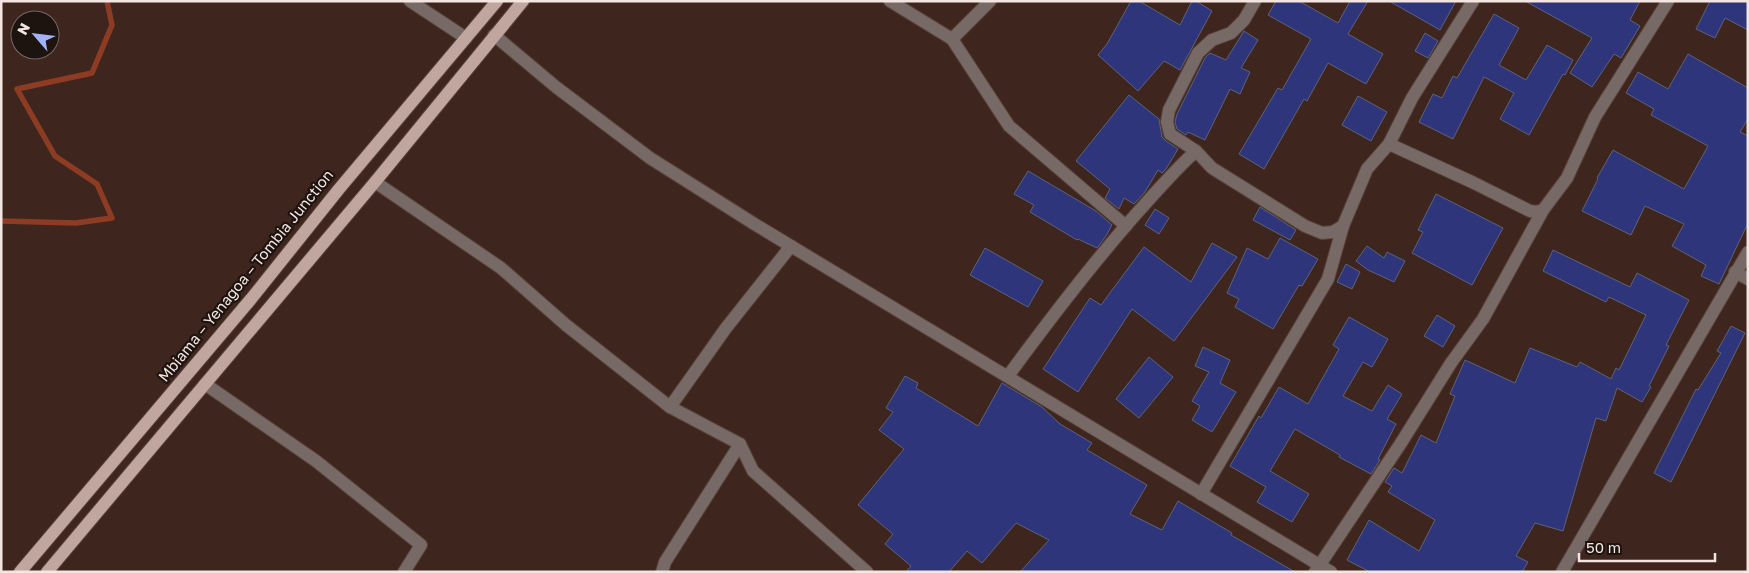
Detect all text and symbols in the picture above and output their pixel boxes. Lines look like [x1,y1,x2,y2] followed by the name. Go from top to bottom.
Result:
[10,10,60,60] north arrow
[13,20,33,37] text: N
[154,166,336,385] street label: Mbiama – Yenagoa – Tombia Junction
[1579,530,1715,562] scale bar
[1586,538,1621,556] text: 50 m

